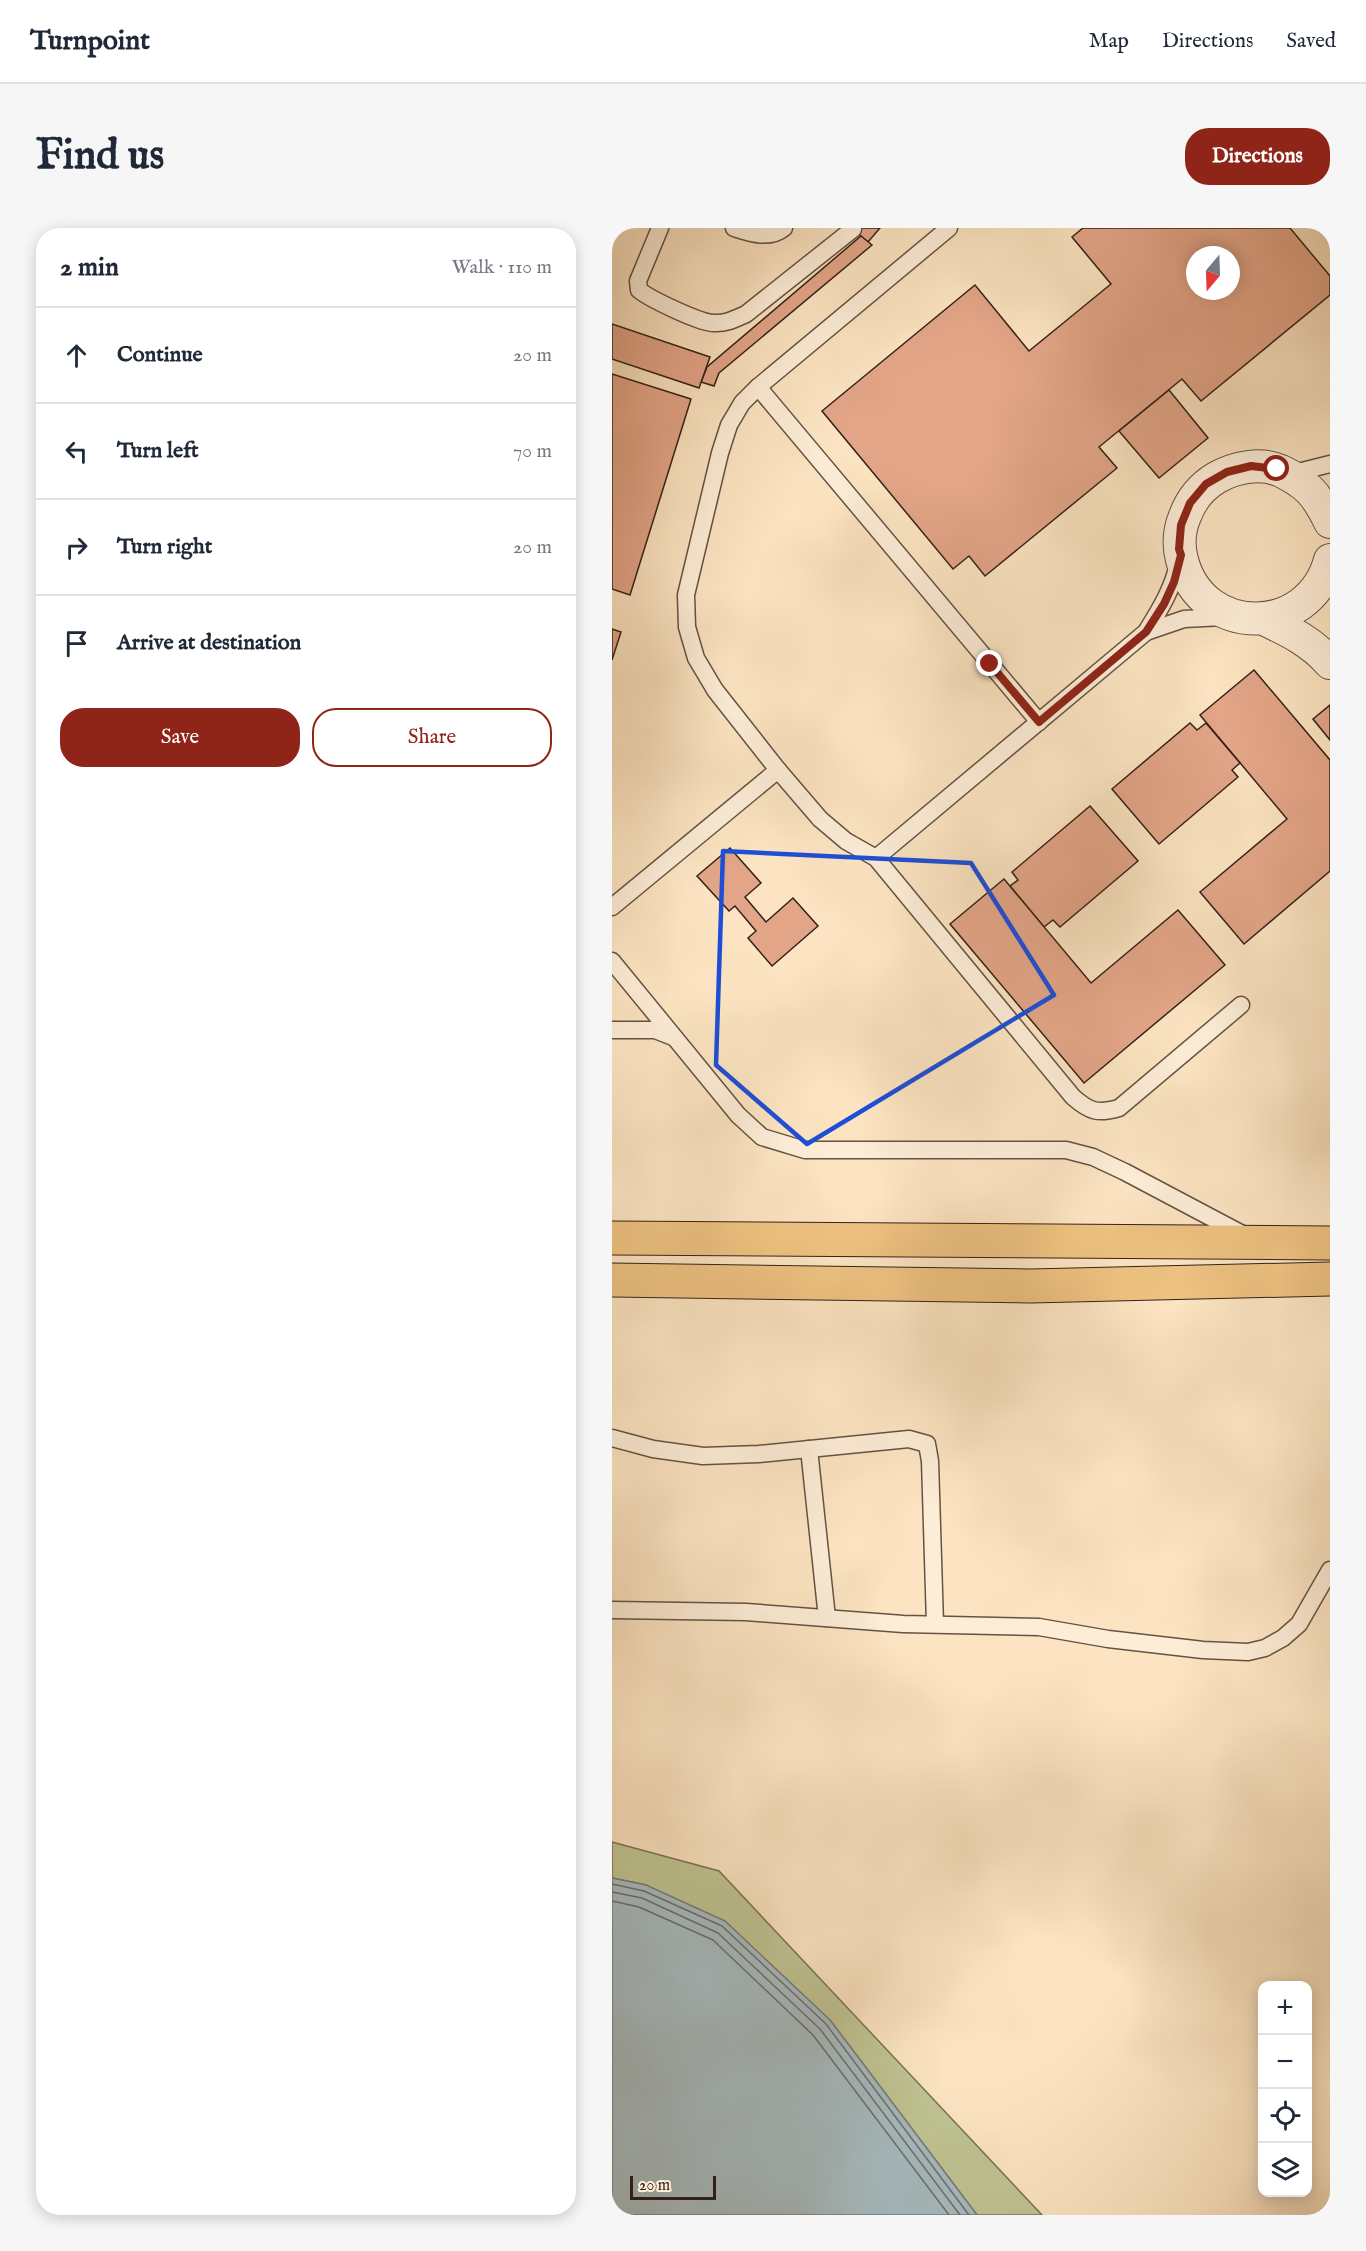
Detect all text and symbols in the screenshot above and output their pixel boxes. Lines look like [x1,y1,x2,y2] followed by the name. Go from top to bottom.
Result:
[30,24,150,59] text: Turnpoint
[1089,28,1129,55] text: Map
[1162,28,1253,55] text: Directions
[1286,28,1336,55] text: Saved
[1185,128,1330,185] button: Directions
[36,130,164,183] text: Find us
[1186,246,1240,300] north arrow
[60,251,119,284] text: 2 min
[452,255,552,280] text: Walk · 110 m
[60,339,93,372] icon: ahead
[117,341,203,369] text: Continue
[513,343,552,368] text: 20 m
[60,435,93,468] icon: left
[117,437,199,465] text: Turn left
[513,439,552,464] text: 70 m
[1263,455,1289,481] route start
[60,531,93,564] icon: right
[117,533,212,561] text: Turn right
[513,535,552,560] text: 20 m
[60,627,93,660] icon: arrive
[117,629,301,657] text: Arrive at destination
[976,650,1002,676] route end
[60,708,300,767] button: Save
[312,708,552,767] button: Share
[1258,1981,1312,2197] map controls
[1258,1981,1312,2035] button: +
[1258,2035,1312,2089] button: −
[1258,2089,1312,2143] button: locate
[1258,2143,1312,2197] button: layers
[630,2173,716,2200] scale bar
[639,2176,670,2196] text: 20 m

